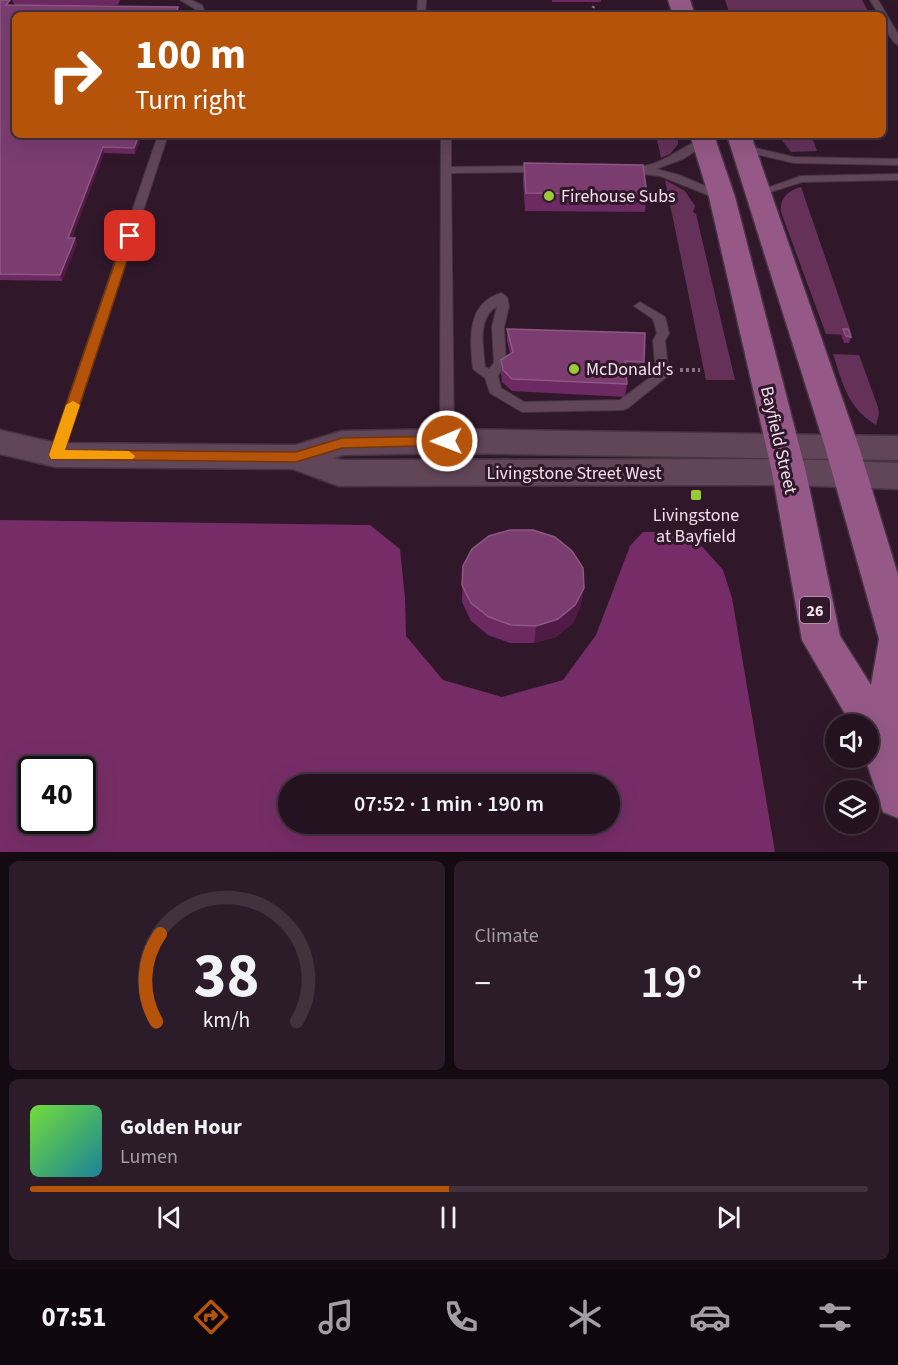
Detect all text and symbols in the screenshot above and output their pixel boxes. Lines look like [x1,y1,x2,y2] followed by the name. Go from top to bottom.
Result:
[135,25,246,85] text: 100 m
[36,36,114,114] icon: right
[135,81,246,120] text: Turn right
[561,184,676,209] place label: Firehouse Subs
[542,189,556,203] marker: Firehouse Subs
[104,210,155,261] pin
[113,219,146,252] icon: arrive
[586,357,673,382] place label: McDonald's
[567,362,581,376] marker: McDonald's
[754,384,803,496] street label: Bayfield Street
[415,409,479,473] position arrow
[486,461,662,486] street label: Livingstone Street West
[689,488,703,502] marker: Livingstone at Bayfield
[653,503,739,549] place label: Livingstone at Bayfield
[800,597,830,623] road number: 26
[825,714,879,834] map controls
[825,714,879,768] button: sound
[18,756,96,834] speed limit sign: 40
[825,780,879,834] button: layers
[354,788,544,820] text: 07:52 · 1 min · 190 m
[475,922,539,950] text: Climate
[194,932,260,1021] text: 38
[640,951,702,1015] text: 19°
[475,960,491,1007] text: −
[852,960,868,1007] text: +
[203,1006,251,1037] text: km/h
[120,1111,242,1143] text: Golden Hour
[120,1143,178,1171] text: Lumen
[153,1201,186,1234] icon: previous
[432,1201,465,1234] icon: pause
[712,1201,745,1234] icon: next
[190,1296,232,1338] icon: directions
[315,1296,357,1338] icon: music
[440,1296,482,1338] icon: phone
[564,1296,606,1338] icon: climate
[689,1296,731,1338] icon: car
[814,1296,856,1338] icon: filters
[41,1298,107,1337] text: 07:51

